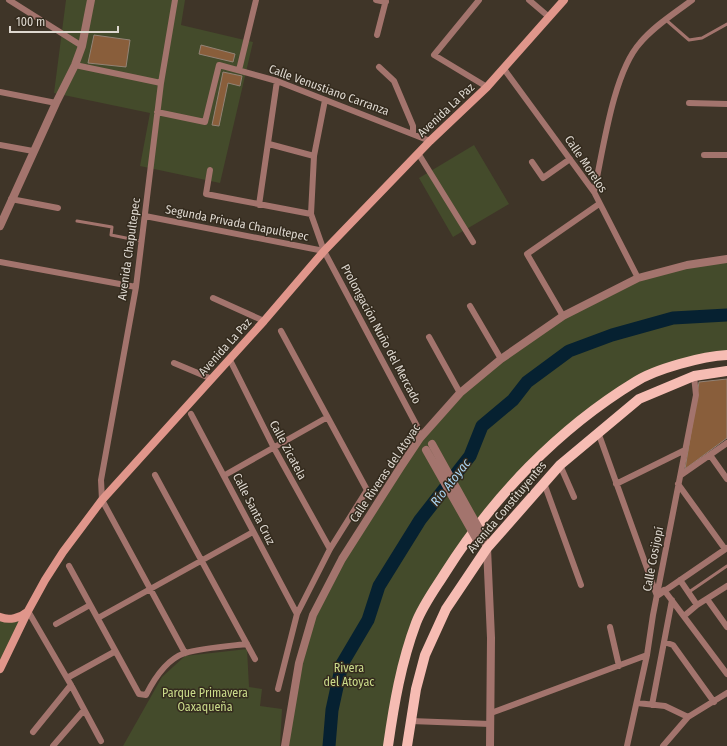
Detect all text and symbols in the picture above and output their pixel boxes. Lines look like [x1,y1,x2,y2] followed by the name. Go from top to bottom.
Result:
[10,8,118,34] scale bar
[16,15,45,29] text: 100 m
[267,62,391,118] street label: Calle Venustiano Carranza
[415,80,477,140] street label: Avenida La Paz
[562,133,610,195] street label: Calle Morelos
[115,197,143,301] street label: Avenida Chapultepec
[164,202,310,244] street label: Segunda Privada Chapultepec
[338,262,424,406] street label: Prolongación Nuño del Mercado
[196,315,255,379] street label: Avenida La Paz
[267,418,309,482] street label: Calle Zicatela
[347,421,423,525] street label: Calle Riveras del Atoyac
[427,455,474,509] water label: Río Atoyac
[465,458,549,556] street label: Avenida Constituyentes
[230,471,278,547] street label: Calle Santa Cruz
[640,525,666,593] street label: Calle Cosijopí
[324,661,374,689] park label: Rivera del Atoyac
[162,686,248,714] park label: Parque Primavera Oaxaqueña

